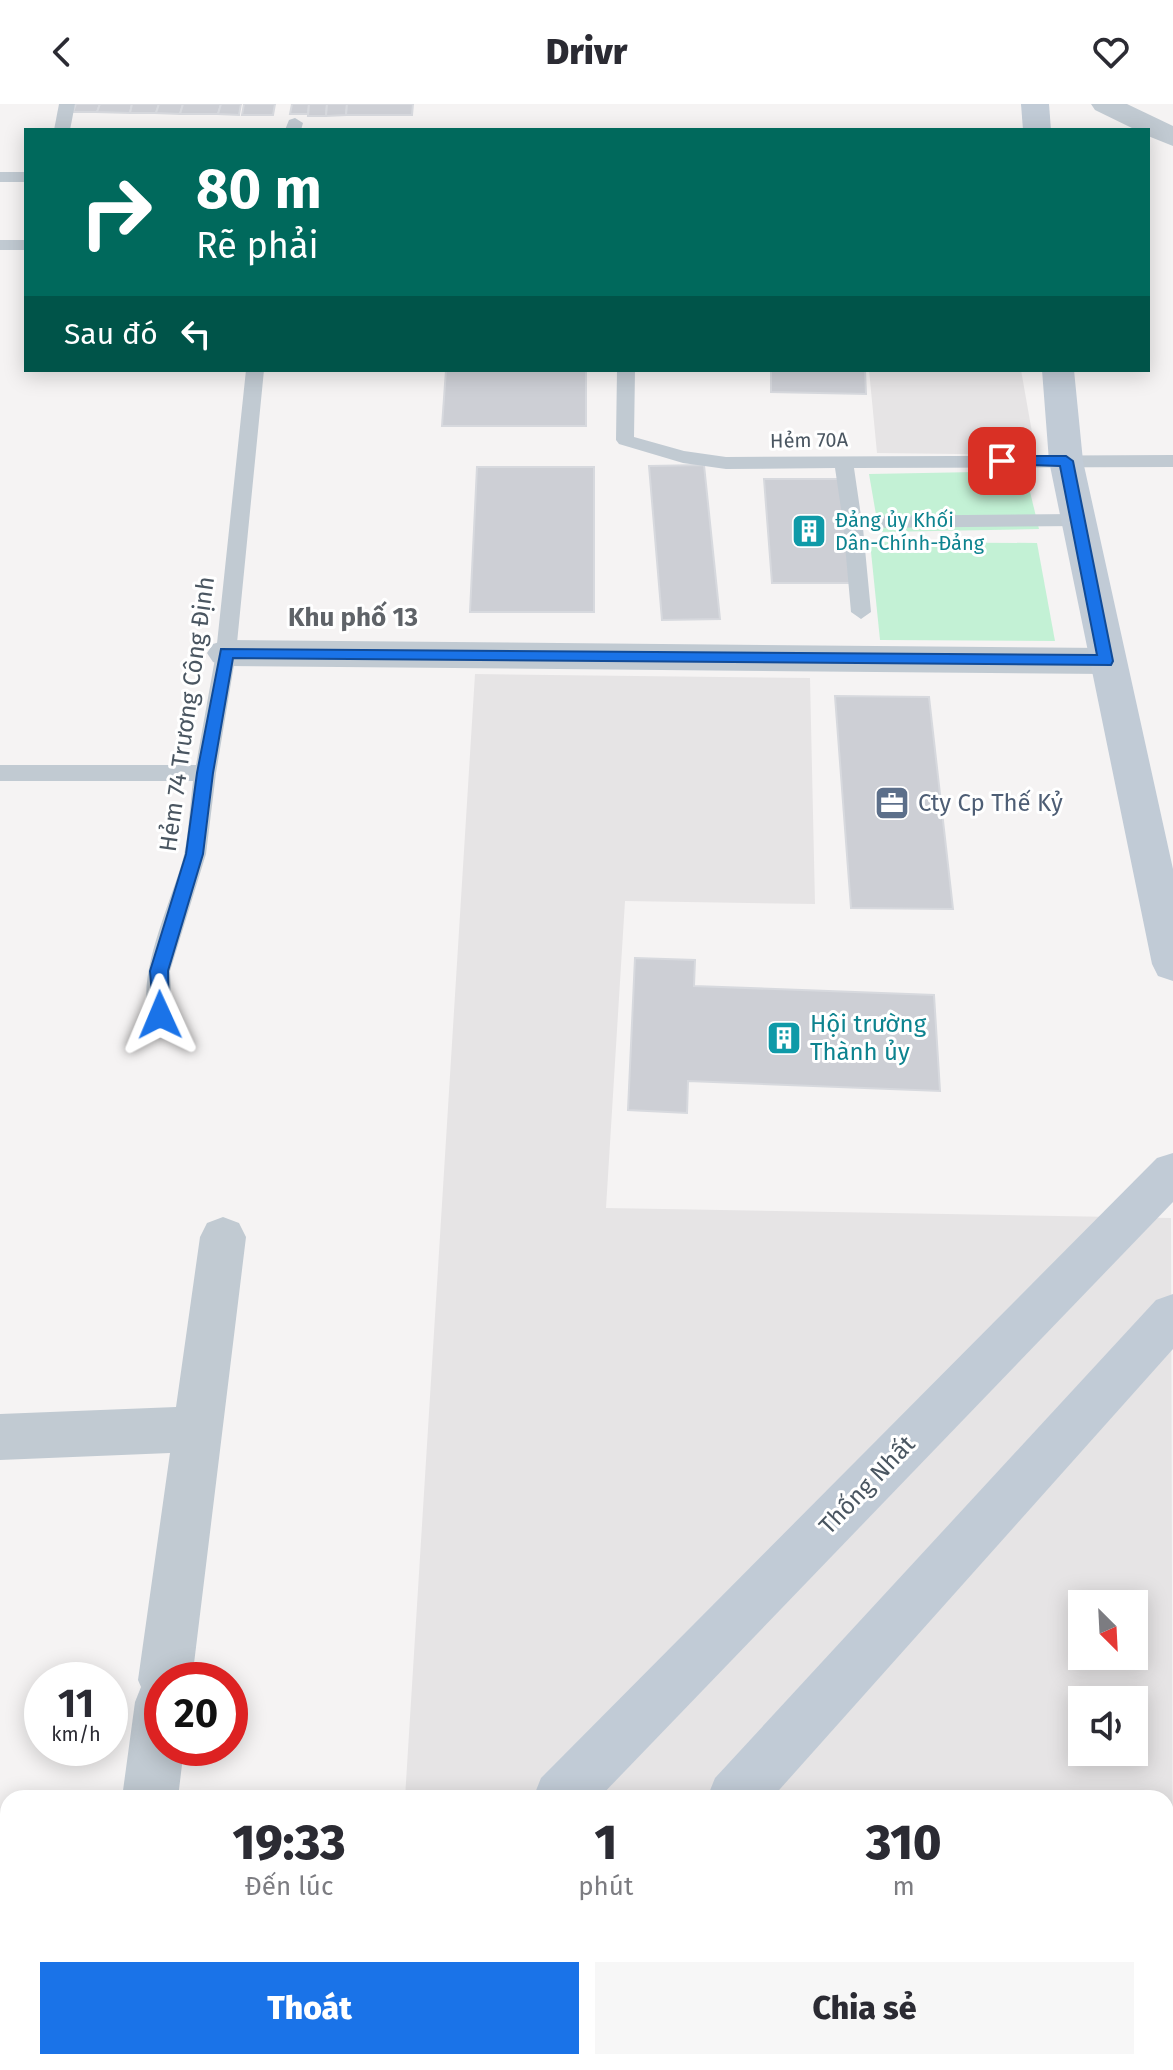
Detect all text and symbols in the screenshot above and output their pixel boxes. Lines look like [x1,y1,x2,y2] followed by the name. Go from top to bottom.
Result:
[40,30,84,74] icon: back
[546,30,627,74] text: Drivr
[1089,30,1133,74] icon: heart
[196,156,322,223] text: 80 m
[64,160,168,264] icon: right
[196,224,319,268] text: Rẽ phải
[174,312,218,356] icon: left
[64,316,158,352] text: Sau đó
[770,427,849,453] street label: Hẻm 70A
[968,427,1036,495] pin
[980,439,1024,483] icon: arrive
[835,508,985,555] place label: Đảng ủy Khối Dân-Chính-Đảng
[790,512,828,550] building icon: Đảng ủy Khối Dân-Chính-Đảng
[154,575,220,853] street label: Hẻm 74 Trương Công Định
[288,600,418,633] district label: Khu phố 13
[873,784,911,822] office icon: Cty Cp Thế Kỷ
[918,789,1063,817] place label: Cty Cp Thế Kỷ
[118,973,202,1057] position arrow
[810,1010,927,1066] place label: Hội trường Thành ủy
[765,1019,803,1057] building icon: Hội trường Thành ủy
[813,1430,921,1540] street label: Thống Nhất
[1068,1590,1148,1670] north arrow
[1068,1590,1148,1766] map controls
[144,1662,248,1766] speed limit sign: 20
[58,1680,94,1728] text: 11
[1068,1686,1148,1766] button: sound
[51,1722,101,1746] text: km/h
[233,1814,346,1872] text: 19:33
[594,1814,617,1872] text: 1
[866,1814,941,1872] text: 310
[245,1871,333,1902] text: Đến lúc
[578,1871,633,1902] text: phút
[893,1871,915,1902] text: m
[40,1962,579,2054] button: Thoát
[595,1962,1134,2054] button: Chia sẻ

